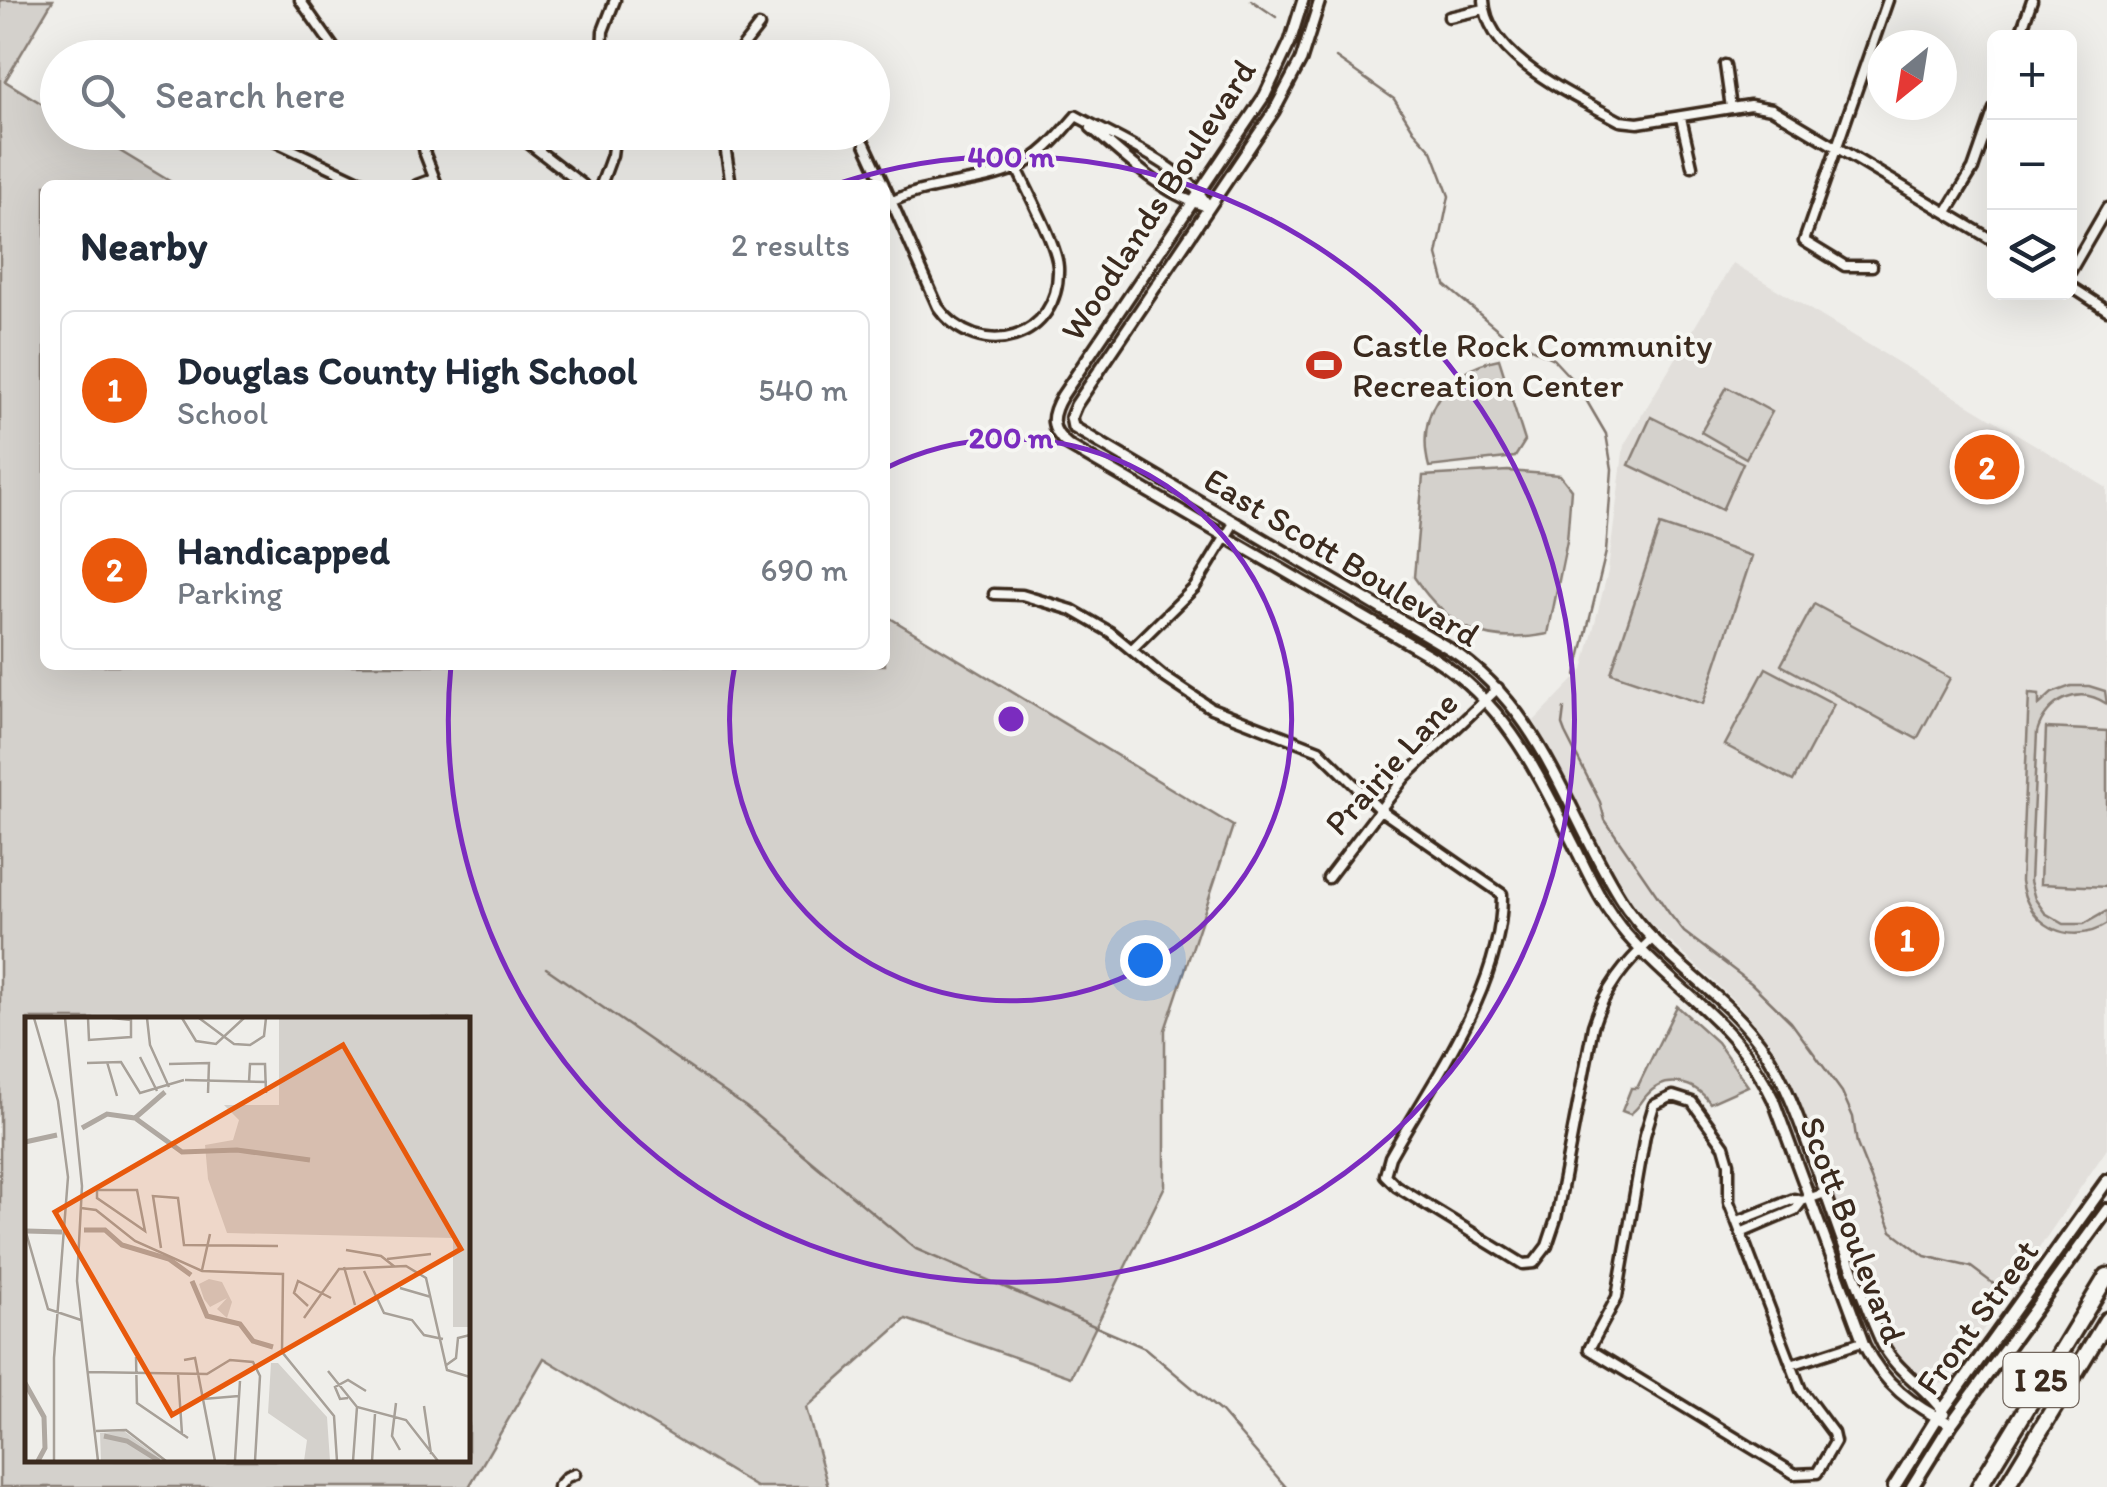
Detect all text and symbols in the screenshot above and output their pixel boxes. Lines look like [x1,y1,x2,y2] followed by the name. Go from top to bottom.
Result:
[1867,30,1957,120] north arrow
[1987,30,2077,300] map controls
[1987,30,2077,120] button: +
[40,40,890,150] search box
[1051,51,1265,349] street label: Woodlands Boulevard
[75,68,130,123] icon: search
[155,72,346,118] text: Search here
[1987,120,2077,210] button: −
[968,138,1055,175] text: 400 m
[1987,210,2077,300] button: layers
[80,220,207,271] text: Nearby
[731,226,850,264] text: 2 results
[1352,324,1712,406] place label: Castle Rock Community Recreation Center
[1305,346,1343,384] sports icon: Castle Rock Community Recreation Center
[177,348,637,394] text: Douglas County High School
[107,371,122,409] text: 1
[758,371,848,409] text: 540 m
[177,394,268,432] text: School
[969,419,1054,456] text: 200 m
[1954,430,2020,504] pin: 2
[1197,458,1487,656] street label: East Scott Boulevard
[177,528,390,574] text: Handicapped
[106,551,123,589] text: 2
[761,551,848,589] text: 690 m
[177,574,283,612] text: Parking
[1315,682,1467,844] street label: Prairie Lane
[993,701,1029,737] centre of rings
[1874,902,1940,976] pin: 1
[1120,935,1171,986] your location
[25,1017,470,1462] inset map
[1790,1111,1916,1349] street label: Scott Boulevard
[1907,1231,2047,1403] street label: Front Street
[2004,1353,2078,1407] road number: I 25

